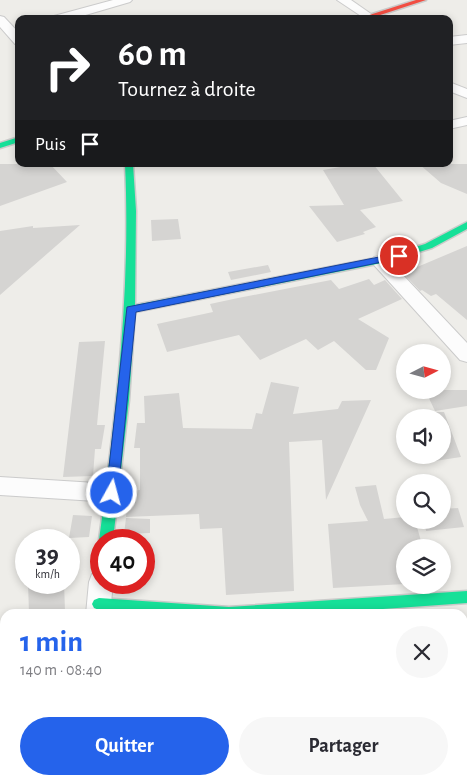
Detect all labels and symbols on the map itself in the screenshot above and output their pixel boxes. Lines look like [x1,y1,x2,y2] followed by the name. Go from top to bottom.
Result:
[378,235,420,277] pin
[396,344,451,399] north arrow
[85,466,137,518] position arrow
[90,529,155,594] speed limit sign: 40

